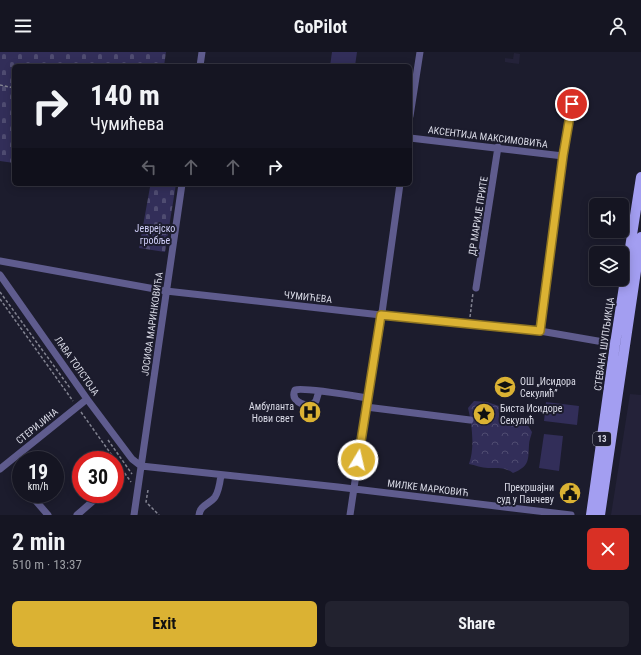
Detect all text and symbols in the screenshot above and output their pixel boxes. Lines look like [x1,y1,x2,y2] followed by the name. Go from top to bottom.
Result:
[12,15,34,37] icon: menu
[607,15,629,37] icon: person
[294,16,347,37] text: GoPilot
[90,79,160,112] text: 140 m
[24,80,76,132] icon: right
[555,87,589,121] pin
[561,93,583,115] icon: arrive
[90,113,164,134] text: Чумићева
[427,124,549,150] street label: АКСЕНТИЈА МАКСИМОВИЋА
[138,156,160,178] icon: left
[180,156,202,178] icon: ahead
[222,156,244,178] icon: ahead
[264,156,286,178] icon: right
[466,176,490,256] street label: ДР МАРИЈЕ ПРИТЕ
[589,198,629,286] map controls
[589,198,629,238] button: sound
[135,223,175,246] park label: Јеврејско гробље
[589,246,629,286] button: layers
[138,271,165,377] street label: ЈОСИФА МАРИНКОВИЋА
[283,289,333,305] street label: ЧУМИЋЕВА
[592,296,616,392] street label: СТЕВАНА ШУПЉИКЦА
[53,334,102,398] street label: ЛАВА ТОЛСТОЈА
[492,374,518,400] school or university icon: ОШ „Исидора Секулић”
[520,376,576,399] place label: ОШ „Исидора Секулић”
[297,399,323,425] hospital icon: Амбуланта Нови свет
[249,401,294,424] place label: Амбуланта Нови свет
[471,401,497,427] place icon: Биста Исидоре Секулић
[500,403,563,426] place label: Биста Исидоре Секулић
[14,406,60,446] street label: СТЕРИЈИНА
[593,432,611,446] road number: 13
[337,439,379,481] position arrow
[72,451,124,503] speed limit sign: 30
[28,460,48,484] text: 19
[387,478,469,498] street label: МИЛКЕ МАРКОВИЋ
[557,480,583,506] public building icon: Прекршајни суд у Панчеву
[28,481,48,492] text: km/h
[497,482,554,505] place label: Прекршајни суд у Панчеву
[12,528,65,556] text: 2 min
[587,528,629,570] button: close
[12,557,82,572] text: 510 m · 13:37
[12,601,317,647] button: Exit
[325,601,629,647] button: Share

